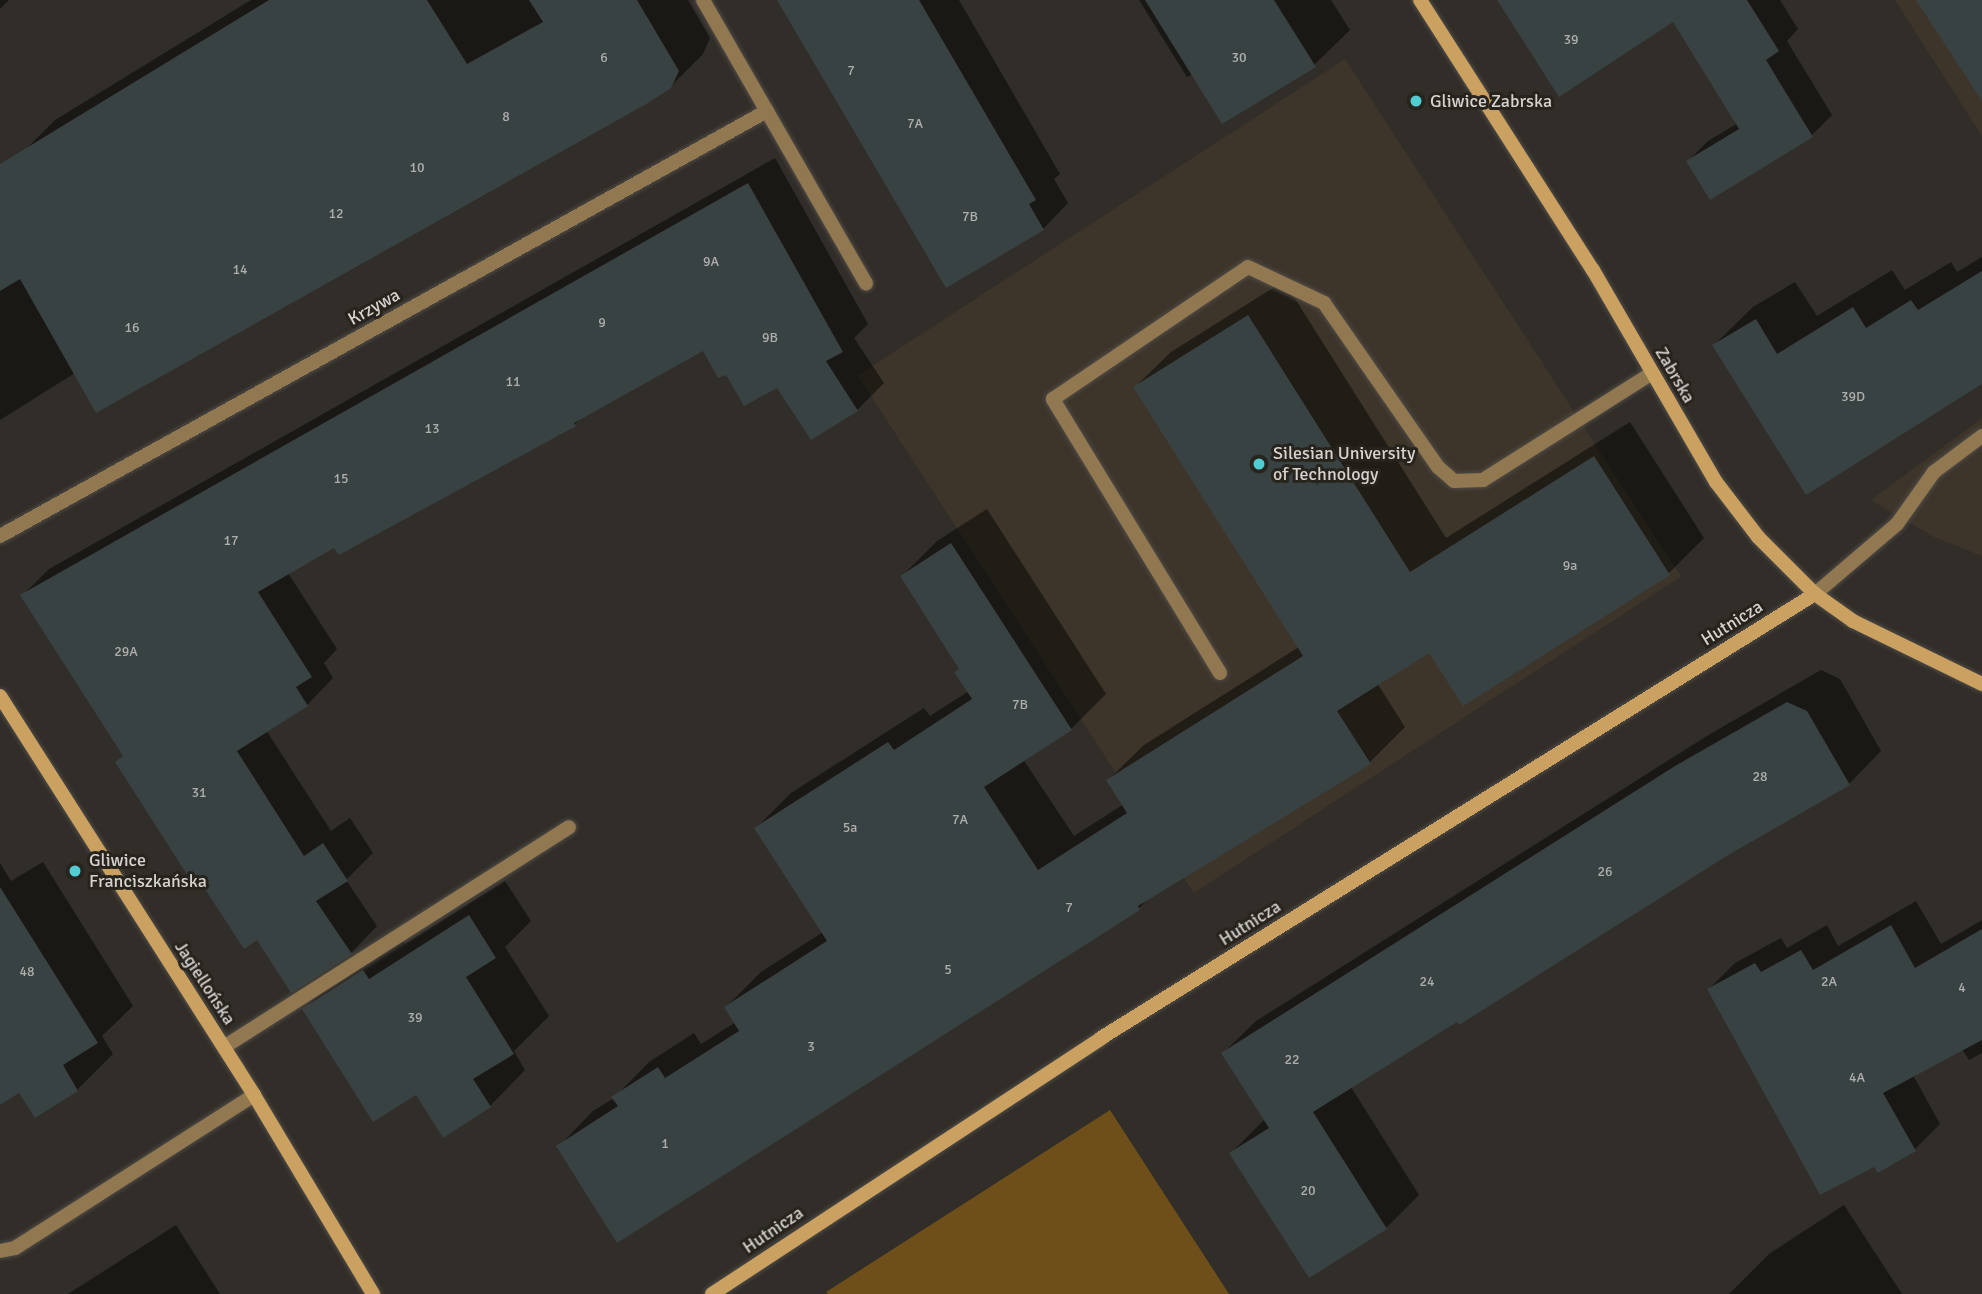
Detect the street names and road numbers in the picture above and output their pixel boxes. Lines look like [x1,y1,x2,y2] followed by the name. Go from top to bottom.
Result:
[344,284,404,330] street label: Krzywa
[1650,343,1700,407] street label: Zabrska
[1697,596,1767,650] street label: Hutnicza
[1215,896,1285,950] street label: Hutnicza
[170,937,240,1029] street label: Jagiellońska
[739,1202,807,1258] street label: Hutnicza

